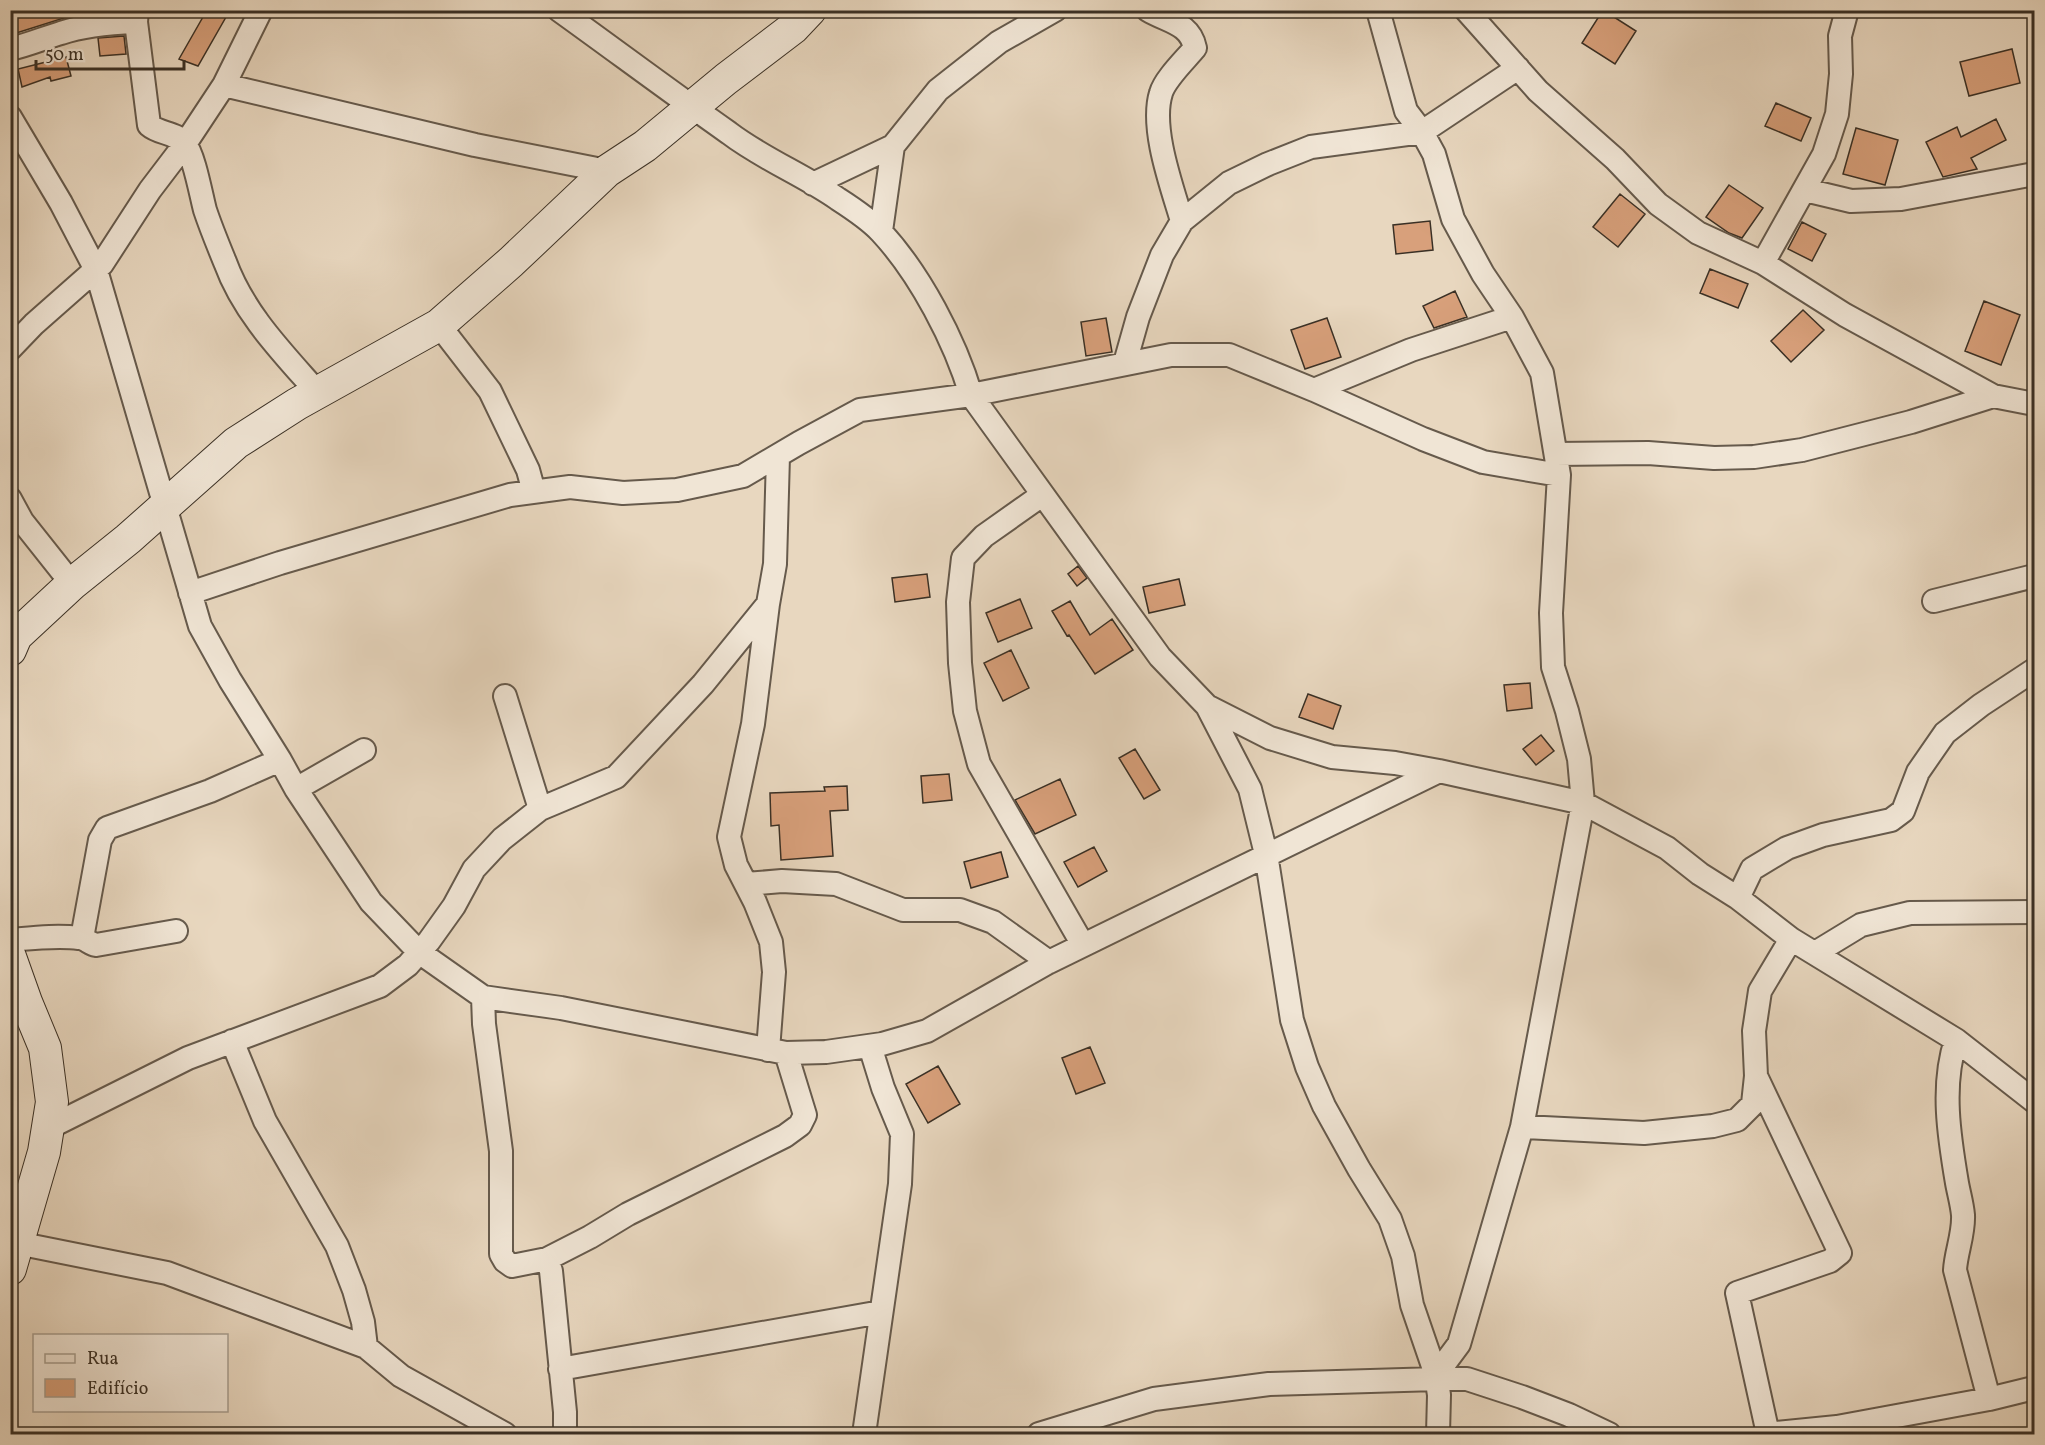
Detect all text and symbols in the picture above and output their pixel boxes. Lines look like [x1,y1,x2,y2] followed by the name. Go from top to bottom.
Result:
[36,33,184,71] scale bar
[45,43,84,68] text: 50 m
[33,1334,228,1412] legend
[87,1347,118,1372] text: Rua
[87,1377,148,1402] text: Edifício

